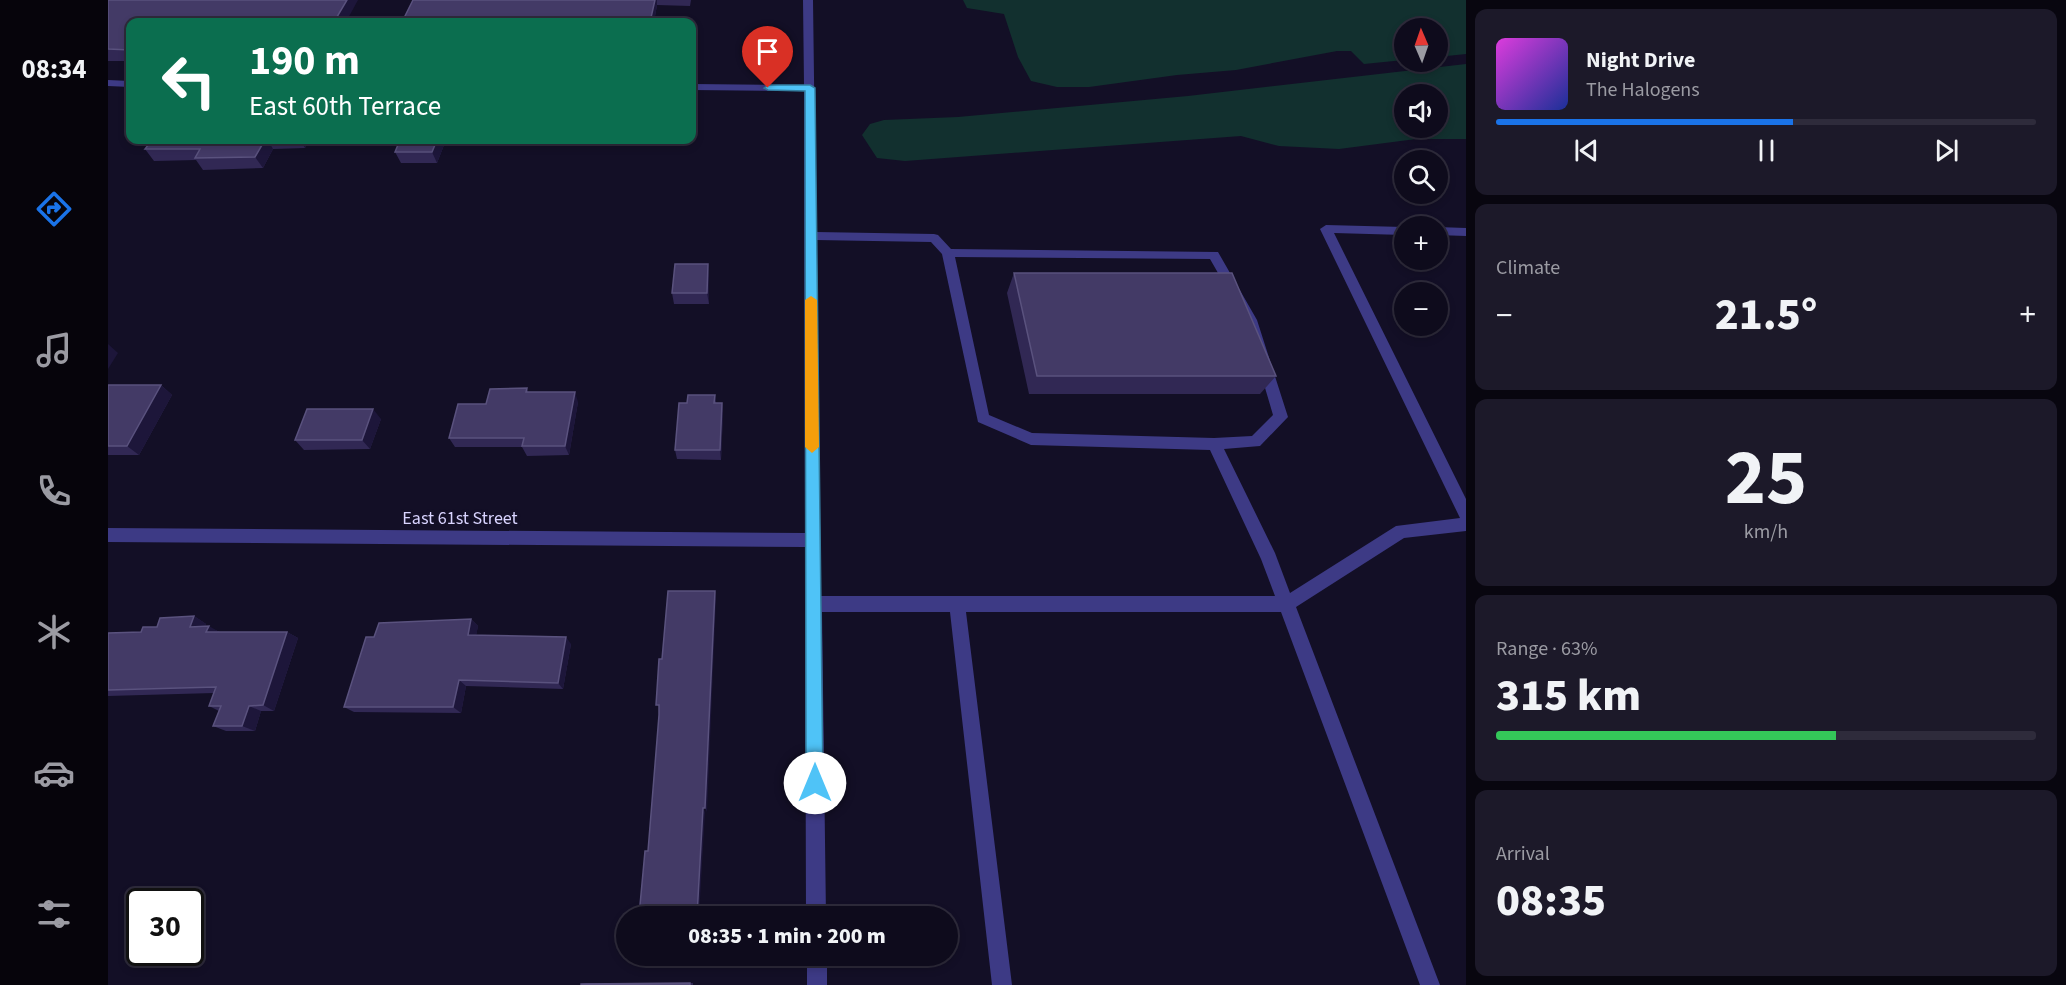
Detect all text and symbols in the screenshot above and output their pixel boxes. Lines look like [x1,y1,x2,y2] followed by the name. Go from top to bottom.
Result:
[1394,18,1448,72] north arrow
[1394,18,1448,336] map controls
[742,26,793,88] pin
[249,31,360,91] text: 190 m
[751,35,784,68] icon: arrive
[150,42,228,120] icon: left
[1586,44,1695,76] text: Night Drive
[21,50,87,89] text: 08:34
[1586,76,1700,104] text: The Halogens
[1394,84,1448,138] button: sound
[249,87,441,126] text: East 60th Terrace
[1570,134,1603,167] icon: previous
[1750,134,1783,167] icon: pause
[1930,134,1963,167] icon: next
[1394,150,1448,204] button: search
[33,188,75,230] icon: directions
[1394,216,1448,270] button: +
[1496,254,1560,282] text: Climate
[1394,282,1448,336] button: −
[1715,283,1817,347] text: 21.5°
[1496,292,1512,339] text: −
[2020,292,2036,339] text: +
[33,329,75,371] icon: music
[1725,423,1807,534] text: 25
[33,470,75,512] icon: phone
[402,506,518,531] street label: East 61st Street
[1744,518,1788,546] text: km/h
[33,611,75,653] icon: climate
[1496,635,1597,663] text: Range · 63%
[1496,664,1641,728] text: 315 km
[783,751,847,815] position arrow
[33,752,75,794] icon: car
[1496,840,1550,868] text: Arrival
[1496,869,1606,933] text: 08:35
[126,888,204,966] speed limit sign: 30
[33,893,75,935] icon: filters
[688,920,886,952] text: 08:35 · 1 min · 200 m

